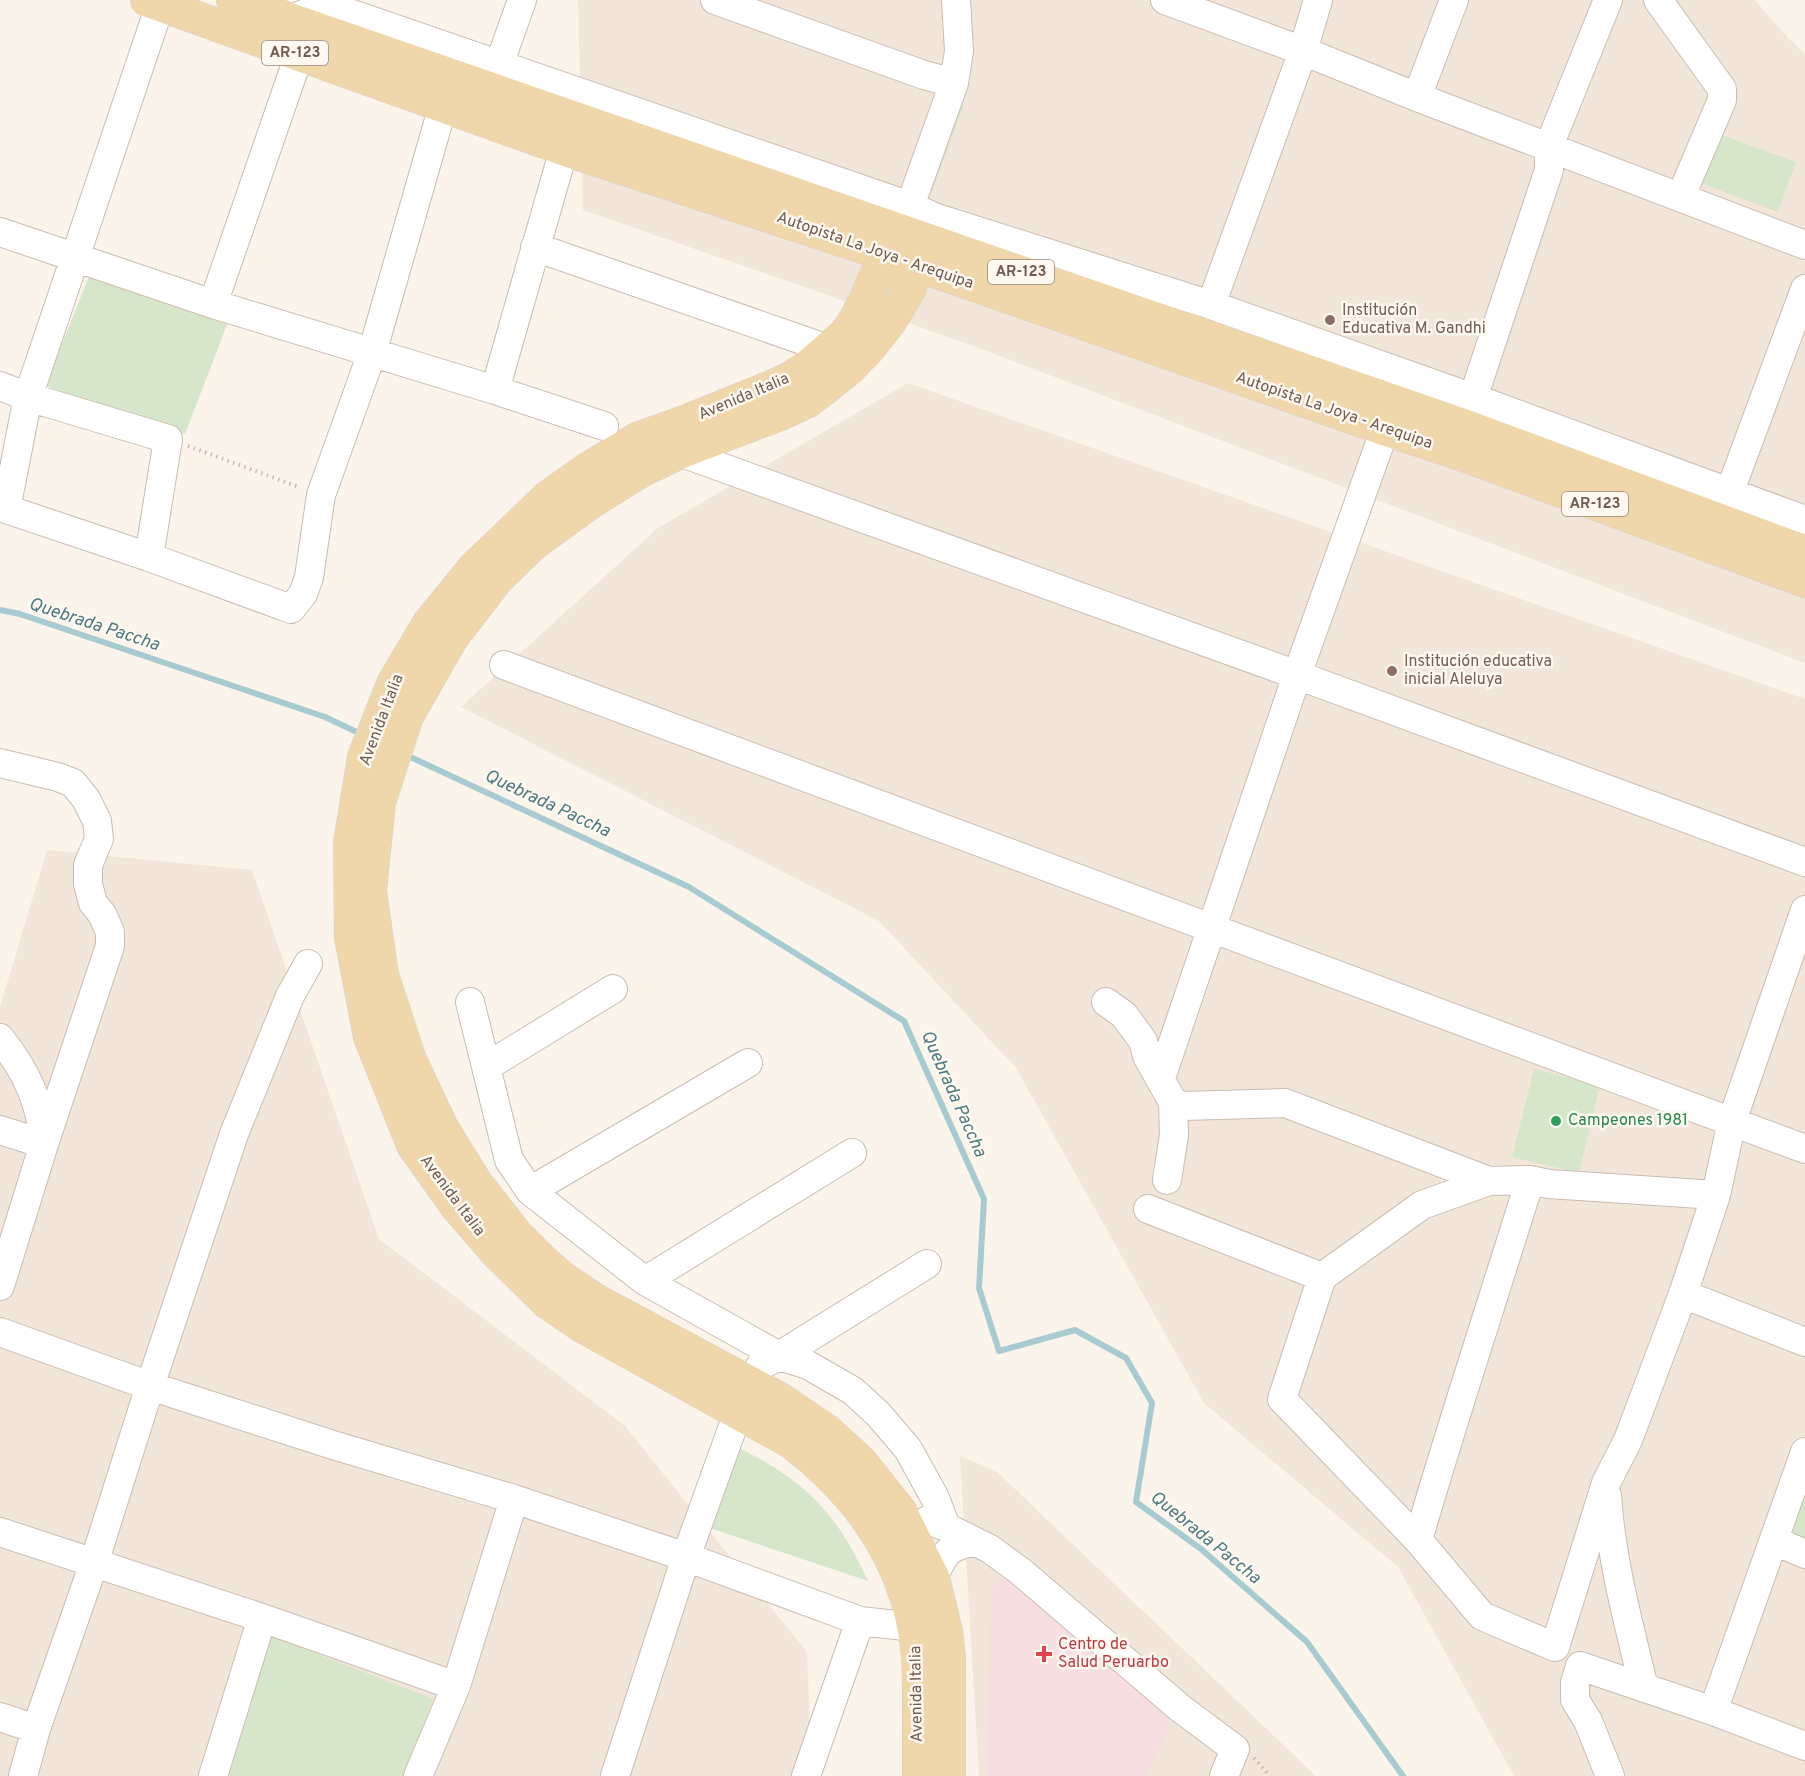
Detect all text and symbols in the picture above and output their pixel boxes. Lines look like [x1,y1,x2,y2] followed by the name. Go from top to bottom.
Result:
[262,41,328,65] road number: AR-123
[774,208,976,294] street label: Autopista La Joya - Arequipa
[988,260,1054,284] road number: AR-123
[1342,301,1486,339] place label: Institución Educativa M. Gandhi
[1323,313,1337,327] marker: Institución Educativa M. Gandhi
[1233,368,1435,454] street label: Autopista La Joya - Arequipa
[696,369,792,425] street label: Avenida Italia
[1562,492,1628,516] road number: AR-123
[26,593,163,657] water label: Quebrada Paccha
[1404,652,1552,690] place label: Institución educativa inicial Aleluya
[1385,664,1399,678] marker: Institución educativa inicial Aleluya
[355,671,409,769] street label: Avenida Italia
[480,765,614,843] water label: Quebrada Paccha
[915,1027,991,1162] water label: Quebrada Paccha
[1568,1111,1688,1131] place label: Campeones 1981
[1549,1114,1563,1128] marker: Campeones 1981
[415,1151,489,1241] street label: Avenida Italia
[1145,1486,1266,1590] water label: Quebrada Paccha
[1058,1635,1169,1673] place label: Centro de Salud Peruarbo
[906,1645,928,1743] street label: Avenida Italia
[1035,1645,1053,1663] marker: Centro de Salud Peruarbo

